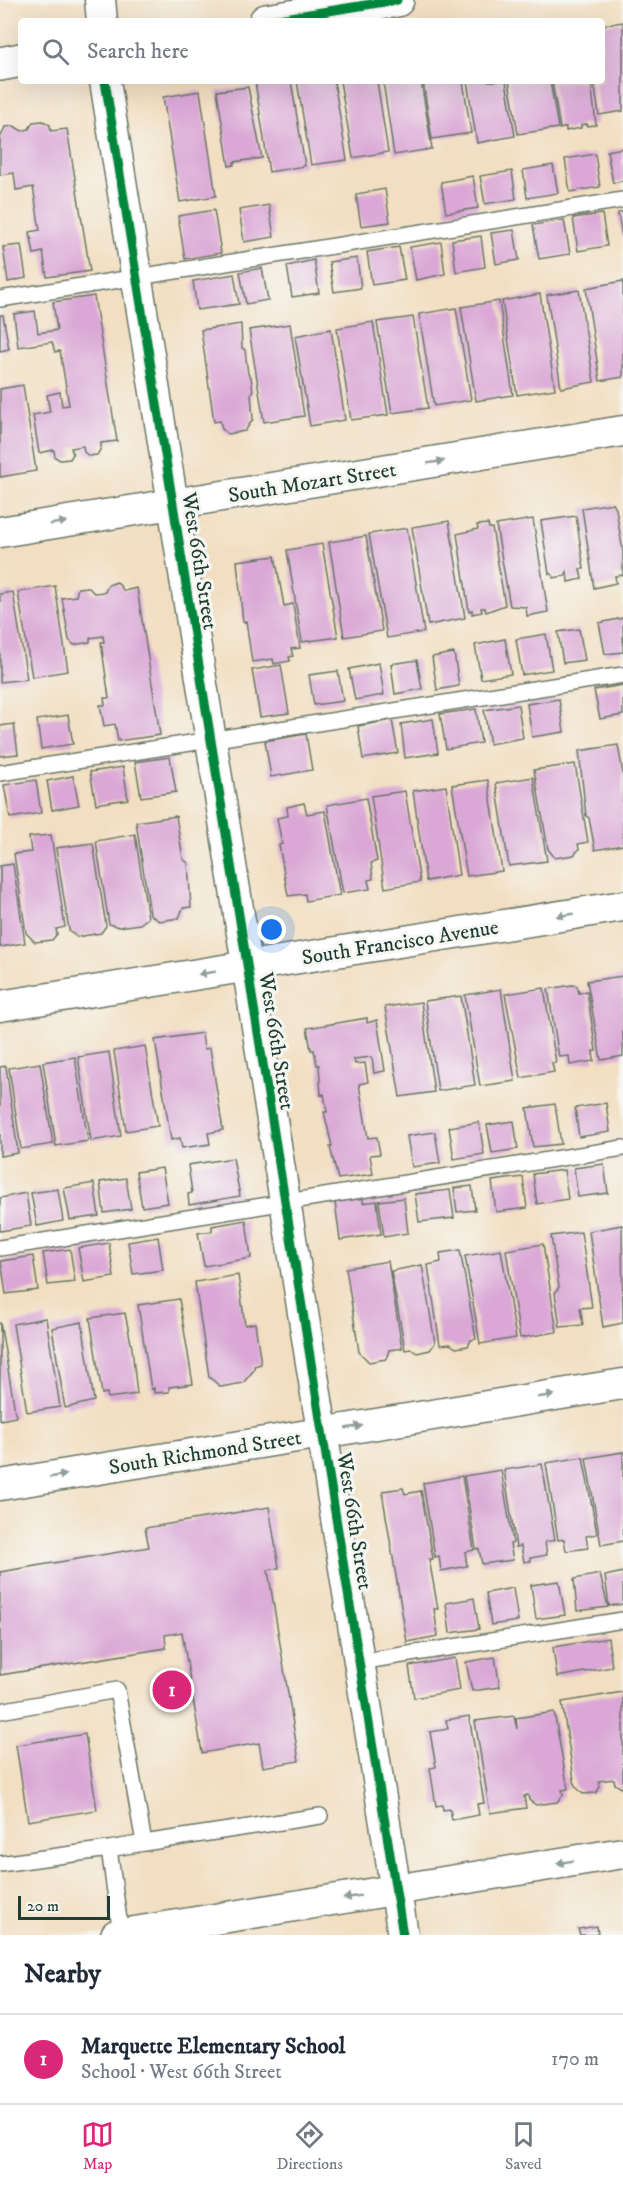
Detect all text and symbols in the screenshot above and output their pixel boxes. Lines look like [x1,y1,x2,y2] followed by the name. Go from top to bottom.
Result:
[18,18,605,84] search box
[39,35,72,68] icon: search
[87,38,189,65] text: Search here
[226,457,398,509] street label: South Mozart Street
[427,457,446,466] one-way arrow
[175,490,223,632] street label: West 66th Street
[48,518,67,527] one-way arrow
[556,911,575,920] one-way arrow
[257,915,286,944] your location
[300,915,501,971] street label: South Francisco Avenue
[197,968,216,977] one-way arrow
[252,970,300,1112] street label: West 66th Street
[537,1392,556,1401] one-way arrow
[344,1423,363,1432] one-way arrow
[107,1425,304,1481] street label: South Richmond Street
[330,1450,378,1592] street label: West 66th Street
[48,1471,67,1480] one-way arrow
[152,1668,192,1712] pin: 1
[556,1858,575,1867] one-way arrow
[18,1893,110,1920] scale bar
[342,1893,361,1902] one-way arrow
[27,1896,59,1916] text: 20 m
[24,1958,101,1991] text: Nearby
[81,2033,345,2060] text: Marquette Elementary School
[40,2047,47,2072] text: 1
[551,2047,599,2072] text: 170 m
[81,2060,282,2085] text: School · West 66th Street
[81,2118,114,2174] tab: Map
[276,2118,343,2174] tab: Directions
[505,2118,542,2174] tab: Saved

